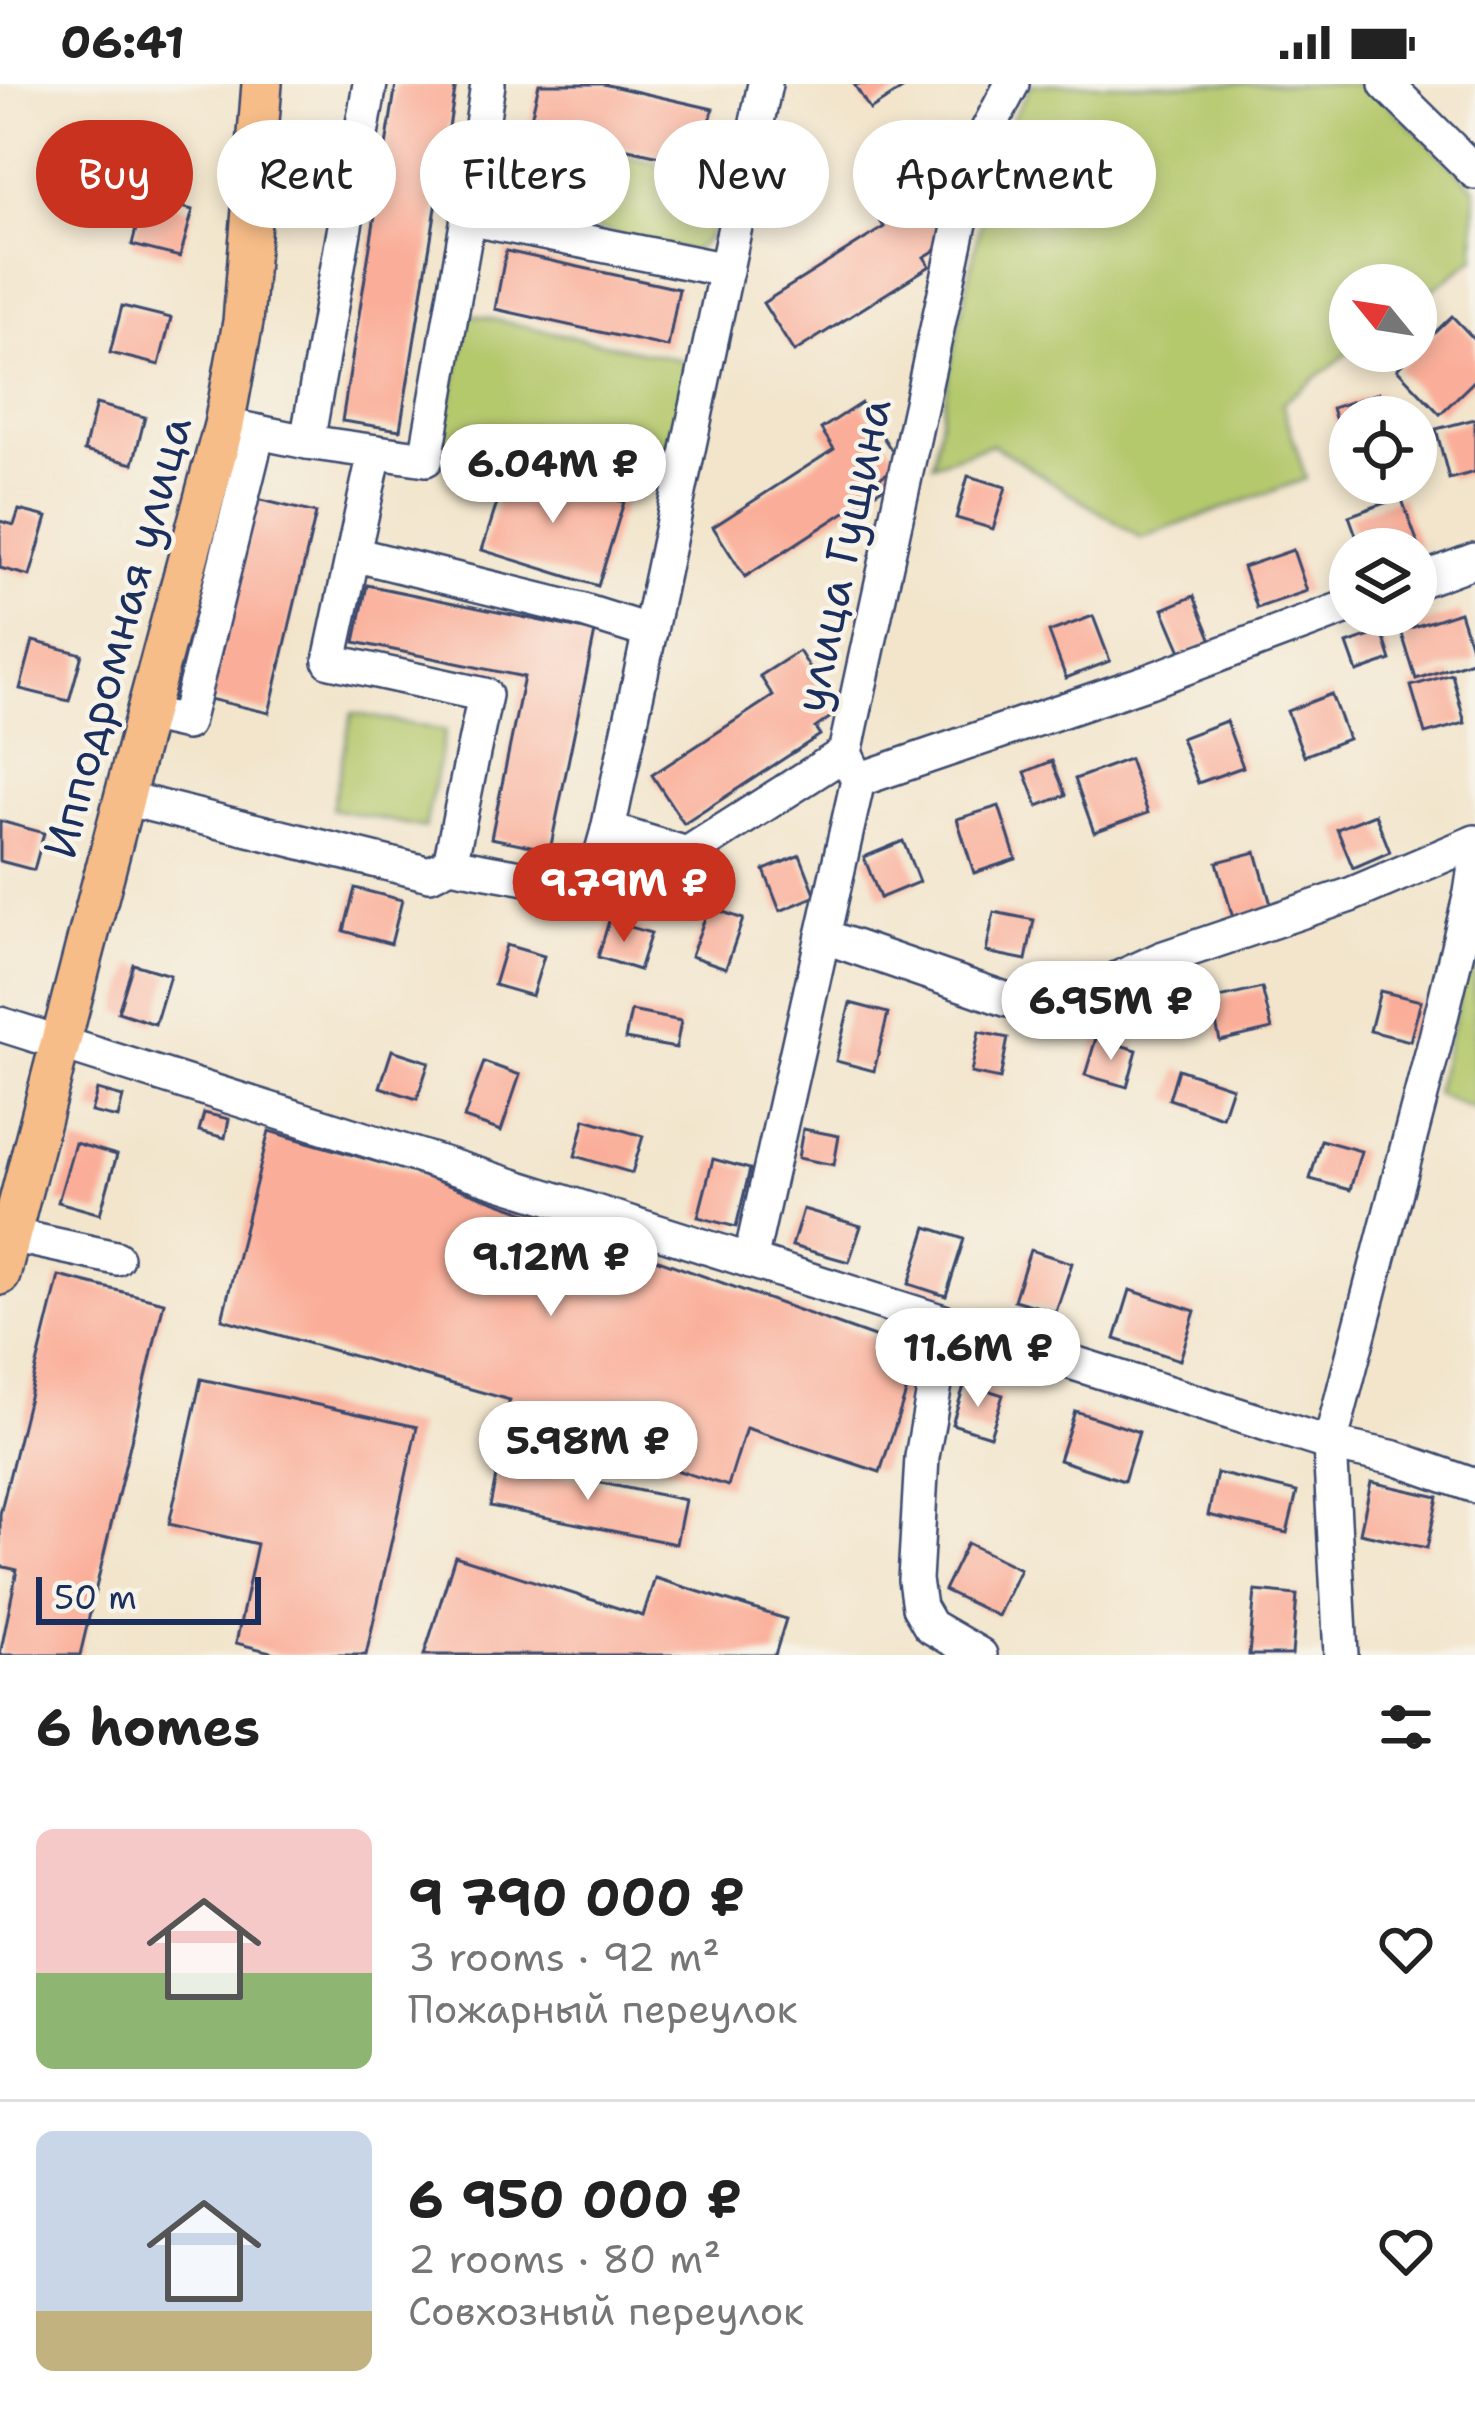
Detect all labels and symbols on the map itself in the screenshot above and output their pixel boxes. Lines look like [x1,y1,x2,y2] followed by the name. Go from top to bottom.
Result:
[1329,264,1437,372] north arrow
[779,393,905,717] street label: улица Гущина
[29,409,205,865] street label: Ипподромная улица
[442,424,664,526] pin: 6.04M ₽
[513,843,735,945] pin: 9.79M ₽
[1000,961,1222,1063] pin: 6.95M ₽
[440,1217,662,1319] pin: 9.12M ₽
[867,1308,1089,1410] pin: 11.6M ₽
[477,1401,699,1503] pin: 5.98M ₽
[36,1571,261,1624] scale bar

